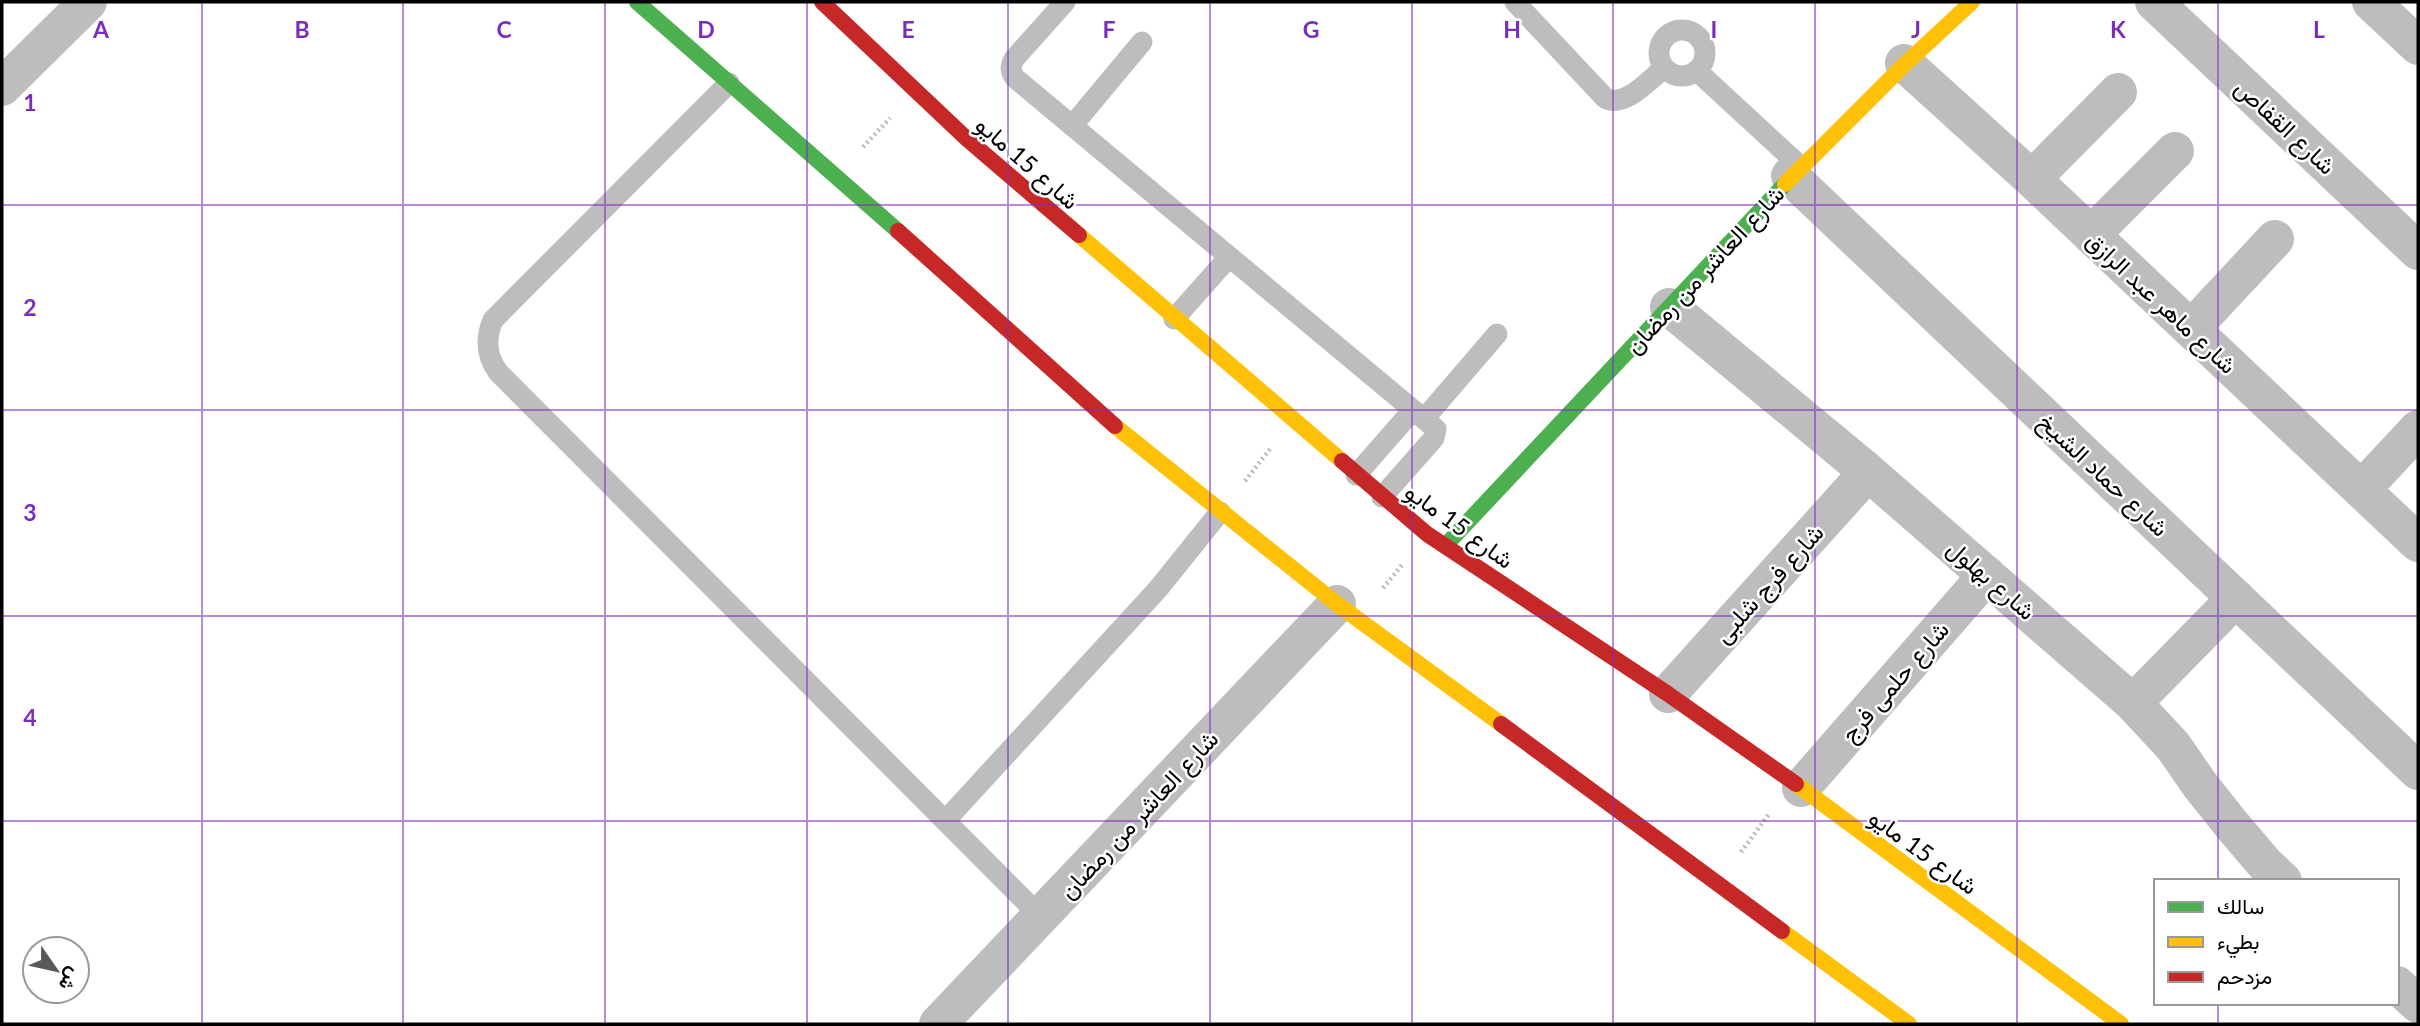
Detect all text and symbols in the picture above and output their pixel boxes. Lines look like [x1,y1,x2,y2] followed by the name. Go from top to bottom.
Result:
[92,15,110,43] text: A
[294,15,310,43] text: B
[496,15,512,43] text: C
[697,15,715,43] text: D
[901,15,915,43] text: E
[1102,15,1116,43] text: F
[1303,15,1319,43] text: G
[1503,15,1521,43] text: H
[1711,15,1717,43] text: I
[1911,15,1921,43] text: J
[2110,15,2126,43] text: K
[2313,15,2325,43] text: L
[2228,72,2342,182] street label: شارع القفاص
[23,88,37,116] text: 1
[969,109,1085,217] street label: شارع 15 مايو
[1618,179,1792,361] street label: شارع العاشر من رمضان
[2079,225,2243,381] street label: شارع ماهر عبد الرازق
[23,293,37,321] text: 2
[2030,406,2175,545] street label: شارع حماد الشيخ
[1398,476,1520,576] street label: شارع 15 مايو
[23,498,37,526] text: 3
[1707,518,1831,650] street label: شارع فرج شلبى
[1940,533,2042,627] street label: شارع بهلول
[1834,615,1956,749] street label: شارع حلمى فرج
[23,703,37,731] text: 4
[1052,724,1226,906] street label: شارع العاشر من رمضان
[1862,802,1984,902] street label: شارع 15 مايو
[2154,879,2399,1005] legend
[2217,893,2264,918] text: سالك
[2217,928,2260,959] text: بطيء
[21,935,91,1005] north arrow
[54,963,86,996] text: ش
[2217,963,2272,991] text: مزدحم

